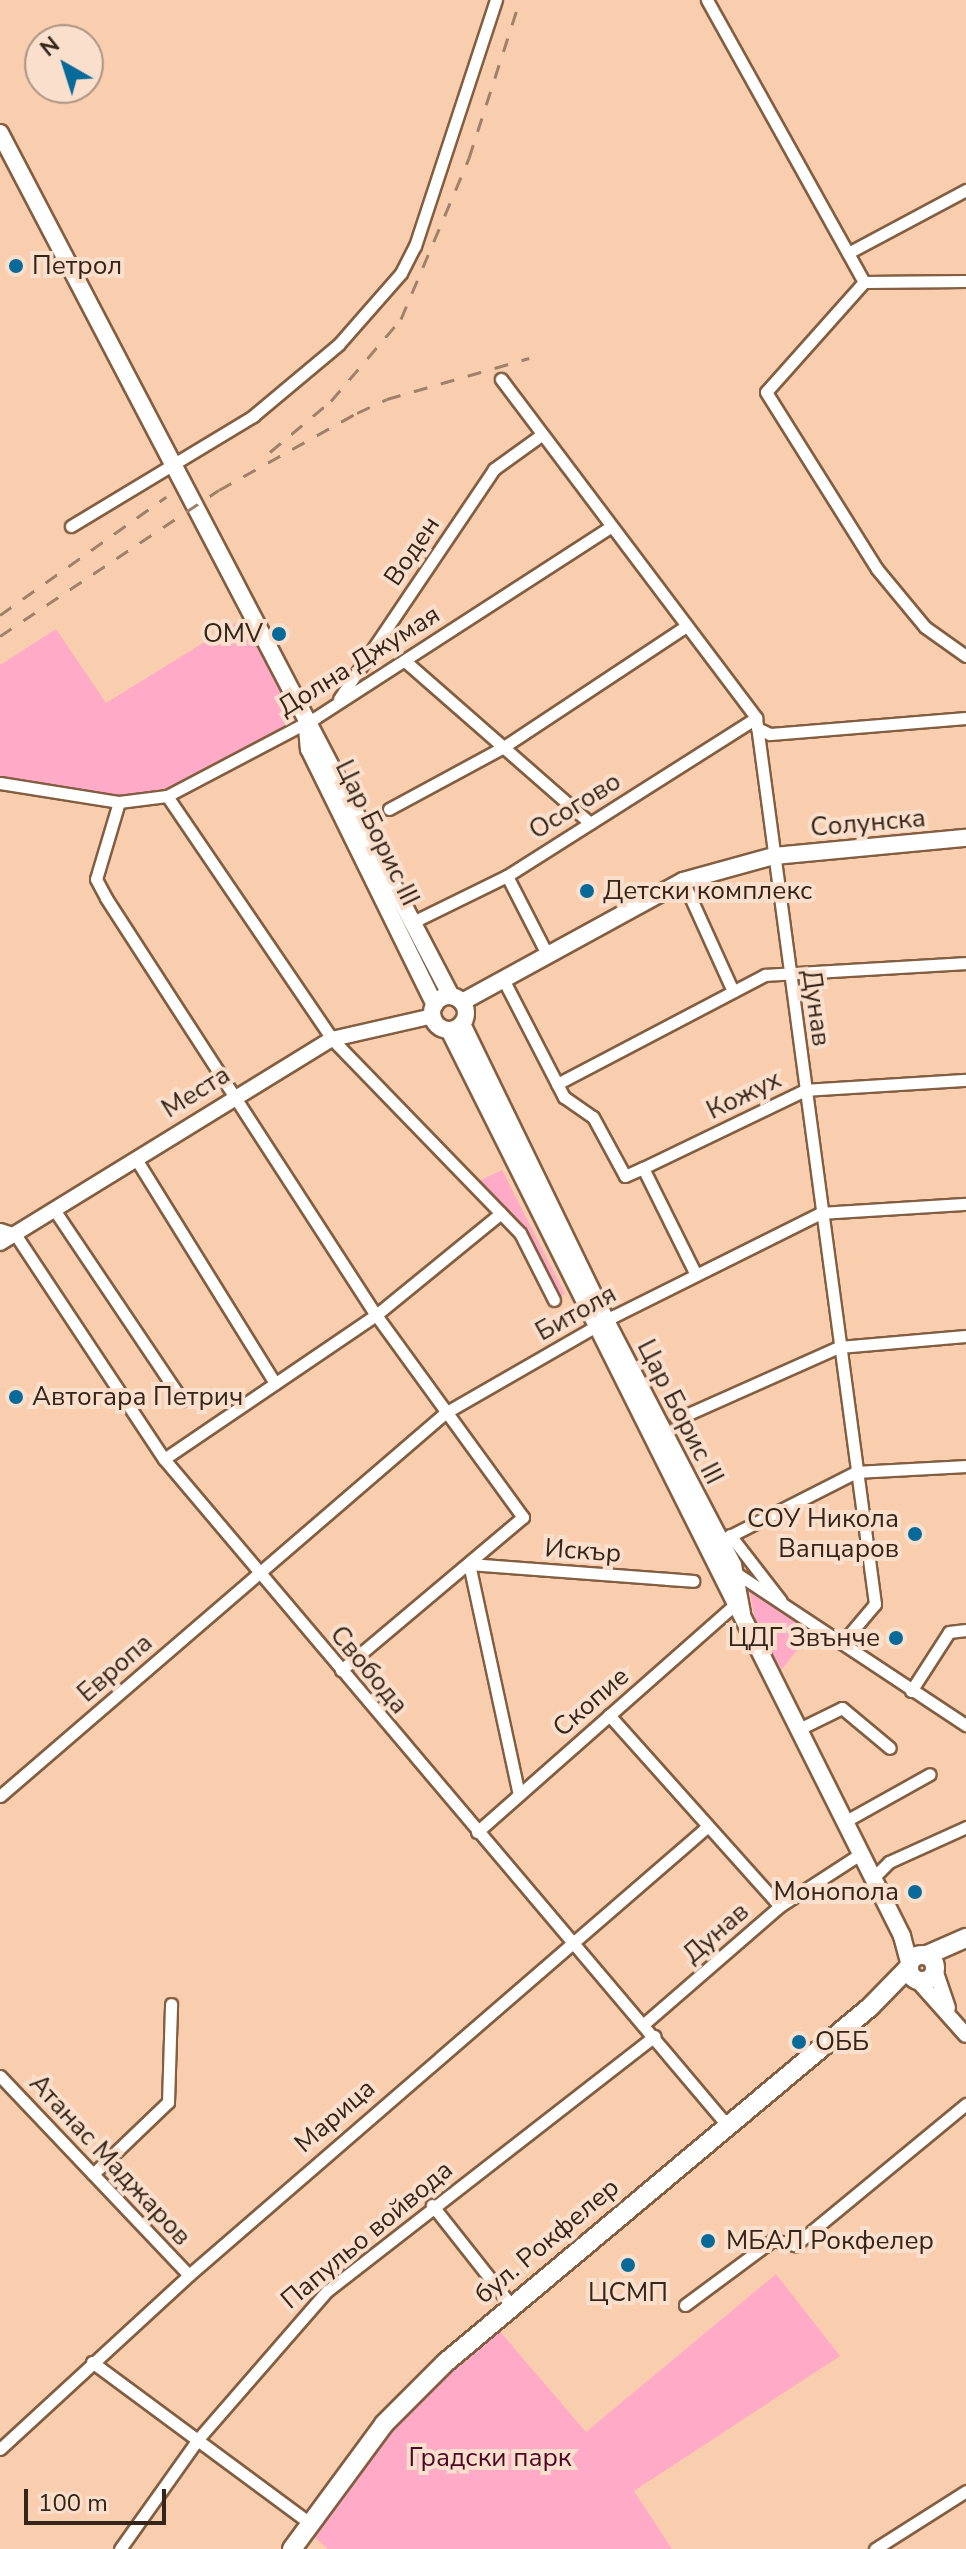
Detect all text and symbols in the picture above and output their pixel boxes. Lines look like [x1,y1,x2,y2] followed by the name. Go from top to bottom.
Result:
[24,24,104,104] north arrow
[34,30,66,64] text: N
[32,250,122,282] place label: Петрол
[7,257,25,275] marker: Петрол
[378,510,446,592] street label: Воден
[272,599,446,723] street label: Долна Джумая
[203,618,263,650] place label: OMV
[270,625,288,643] marker: OMV
[328,755,426,911] street label: Цар Борис III
[524,766,626,846] street label: Осогово
[809,802,927,844] street label: Солунска
[603,875,812,907] place label: Детски комплекс
[578,882,596,900] marker: Детски комплекс
[795,968,837,1048] street label: Дунав
[156,1059,236,1125] street label: Места
[702,1064,786,1126] street label: Кожух
[530,1278,622,1348] street label: Битоля
[630,1334,730,1490] street label: Цар Борис III
[32,1381,243,1413] place label: Автогара Петрич
[7,1388,25,1406] marker: Автогара Петрич
[747,1503,899,1564] place label: СОУ Никола Вапцаров
[906,1525,924,1543] marker: СОУ Никола Вапцаров
[544,1533,622,1569] street label: Искър
[323,1620,415,1720] street label: Свобода
[728,1622,880,1654] place label: ЦДГ Звънче
[71,1627,159,1709] street label: Европа
[887,1629,905,1647] marker: ЦДГ Звънче
[547,1661,635,1743] street label: Скопие
[773,1876,899,1908] place label: Монопола
[906,1883,924,1901] marker: Монопола
[677,1896,755,1970] street label: Дунав
[815,2026,869,2058] place label: ОББ
[790,2033,808,2051] marker: ОББ
[23,2068,197,2252] street label: Атанас Маджаров
[288,2073,382,2159] street label: Марица
[275,2154,459,2316] street label: Папульо войвода
[469,2172,625,2310] street label: бул. Рокфелер
[726,2225,934,2257] place label: МБАЛ Рокфелер
[697,2230,719,2252] marker: МБАЛ Рокфелер
[619,2256,637,2274] marker: ЦСМП
[588,2277,668,2309] place label: ЦСМП
[409,2442,571,2474] park label: Градски парк
[28,2473,170,2523] scale bar
[38,2487,108,2519] text: 100 m

